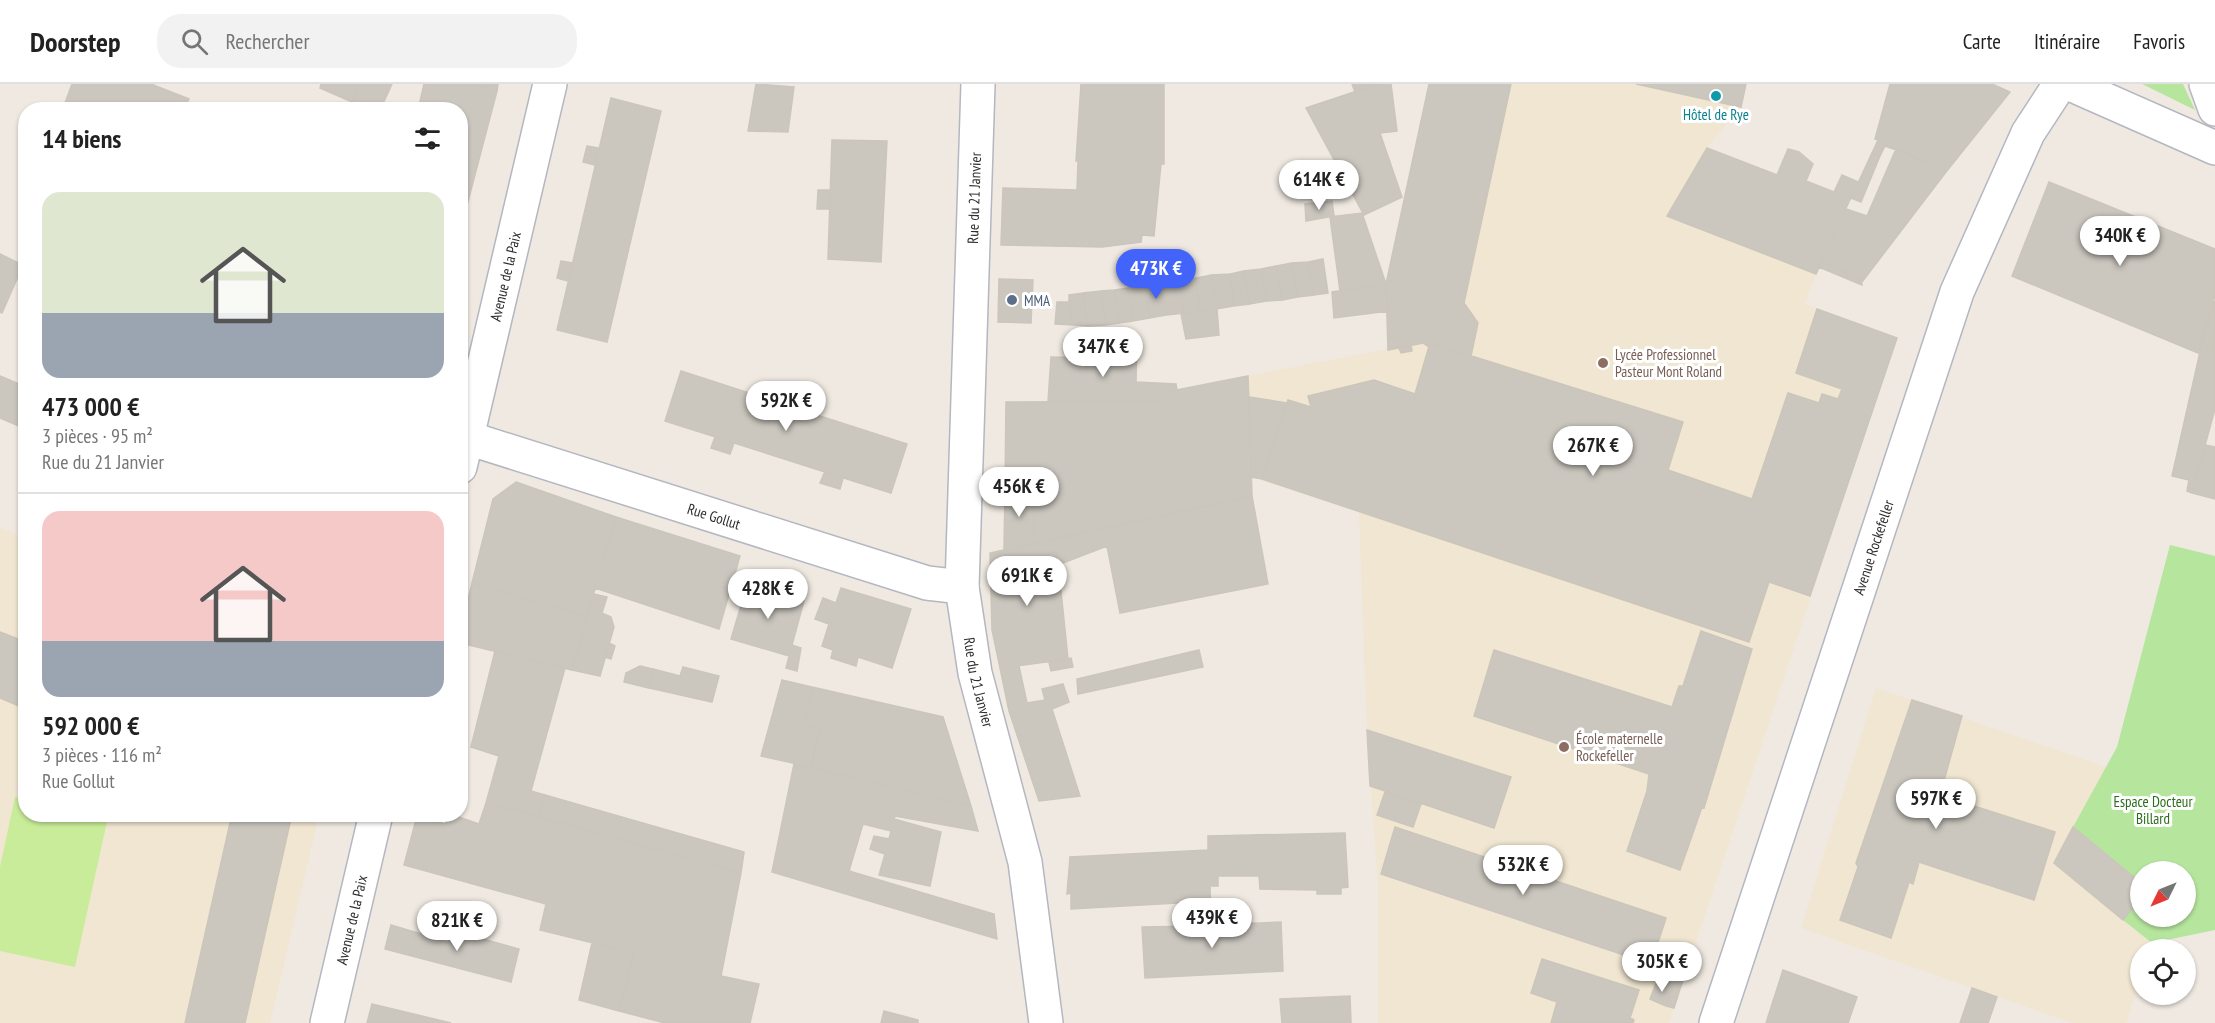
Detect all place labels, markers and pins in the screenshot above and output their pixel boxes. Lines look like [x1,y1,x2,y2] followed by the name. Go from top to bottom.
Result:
[1709,89,1723,103] marker: Hôtel de Rye
[1683,105,1749,124] place label: Hôtel de Rye
[1270,160,1368,211] pin: 614K €
[2071,216,2169,267] pin: 340K €
[1107,249,1205,300] pin: 473K €
[1024,291,1051,310] place label: MMA
[1005,293,1019,307] marker: MMA
[1054,327,1152,378] pin: 347K €
[1615,345,1722,381] place label: Lycée Professionnel Pasteur Mont Roland
[1596,356,1610,370] marker: Lycée Professionnel Pasteur Mont Roland
[737,381,835,432] pin: 592K €
[1544,426,1642,477] pin: 267K €
[970,467,1068,518] pin: 456K €
[978,556,1076,607] pin: 691K €
[719,569,817,620] pin: 428K €
[1576,729,1663,765] place label: École maternelle Rockefeller
[1557,740,1571,754] marker: École maternelle Rockefeller
[1887,779,1985,830] pin: 597K €
[1474,845,1572,896] pin: 532K €
[1163,898,1261,949] pin: 439K €
[408,901,506,952] pin: 821K €
[1613,942,1711,993] pin: 305K €

